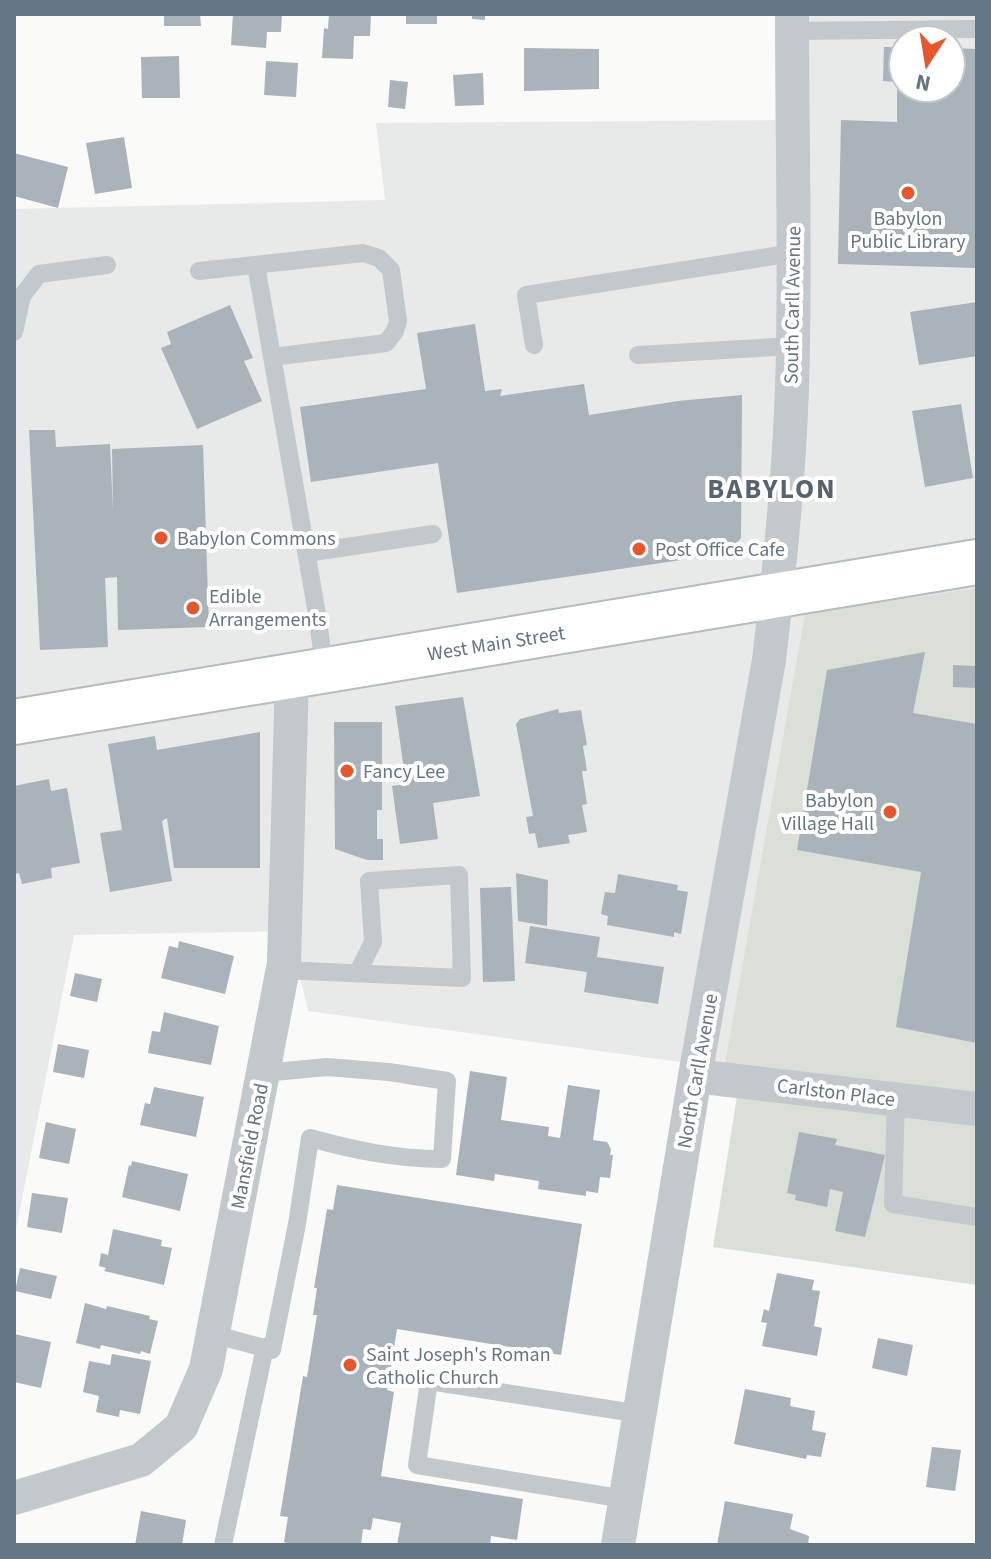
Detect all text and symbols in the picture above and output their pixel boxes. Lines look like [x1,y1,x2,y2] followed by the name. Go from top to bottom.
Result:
[887,24,967,104] north arrow
[913,65,934,100] text: N
[899,184,917,202] marker: Babylon Public Library
[850,205,966,256] place label: Babylon Public Library
[778,226,808,384] street label: South Carll Avenue
[707,469,837,509] district label: BABYLON
[177,525,336,553] place label: Babylon Commons
[152,529,170,547] marker: Babylon Commons
[655,536,785,564] place label: Post Office Cafe
[630,540,648,558] marker: Post Office Cafe
[209,583,326,634] place label: Edible Arrangements
[184,599,202,617] marker: Edible Arrangements
[425,619,567,669] street label: West Main Street
[363,758,445,786] place label: Fancy Lee
[338,762,356,780] marker: Fancy Lee
[781,787,874,838] place label: Babylon Village Hall
[881,803,899,821] marker: Babylon Village Hall
[671,992,725,1151] street label: North Carll Avenue
[775,1072,897,1114] street label: Carlston Place
[224,1081,276,1212] street label: Mansfield Road
[366,1341,551,1392] place label: Saint Joseph's Roman Catholic Church
[341,1356,359,1374] marker: Saint Joseph's Roman Catholic Church

